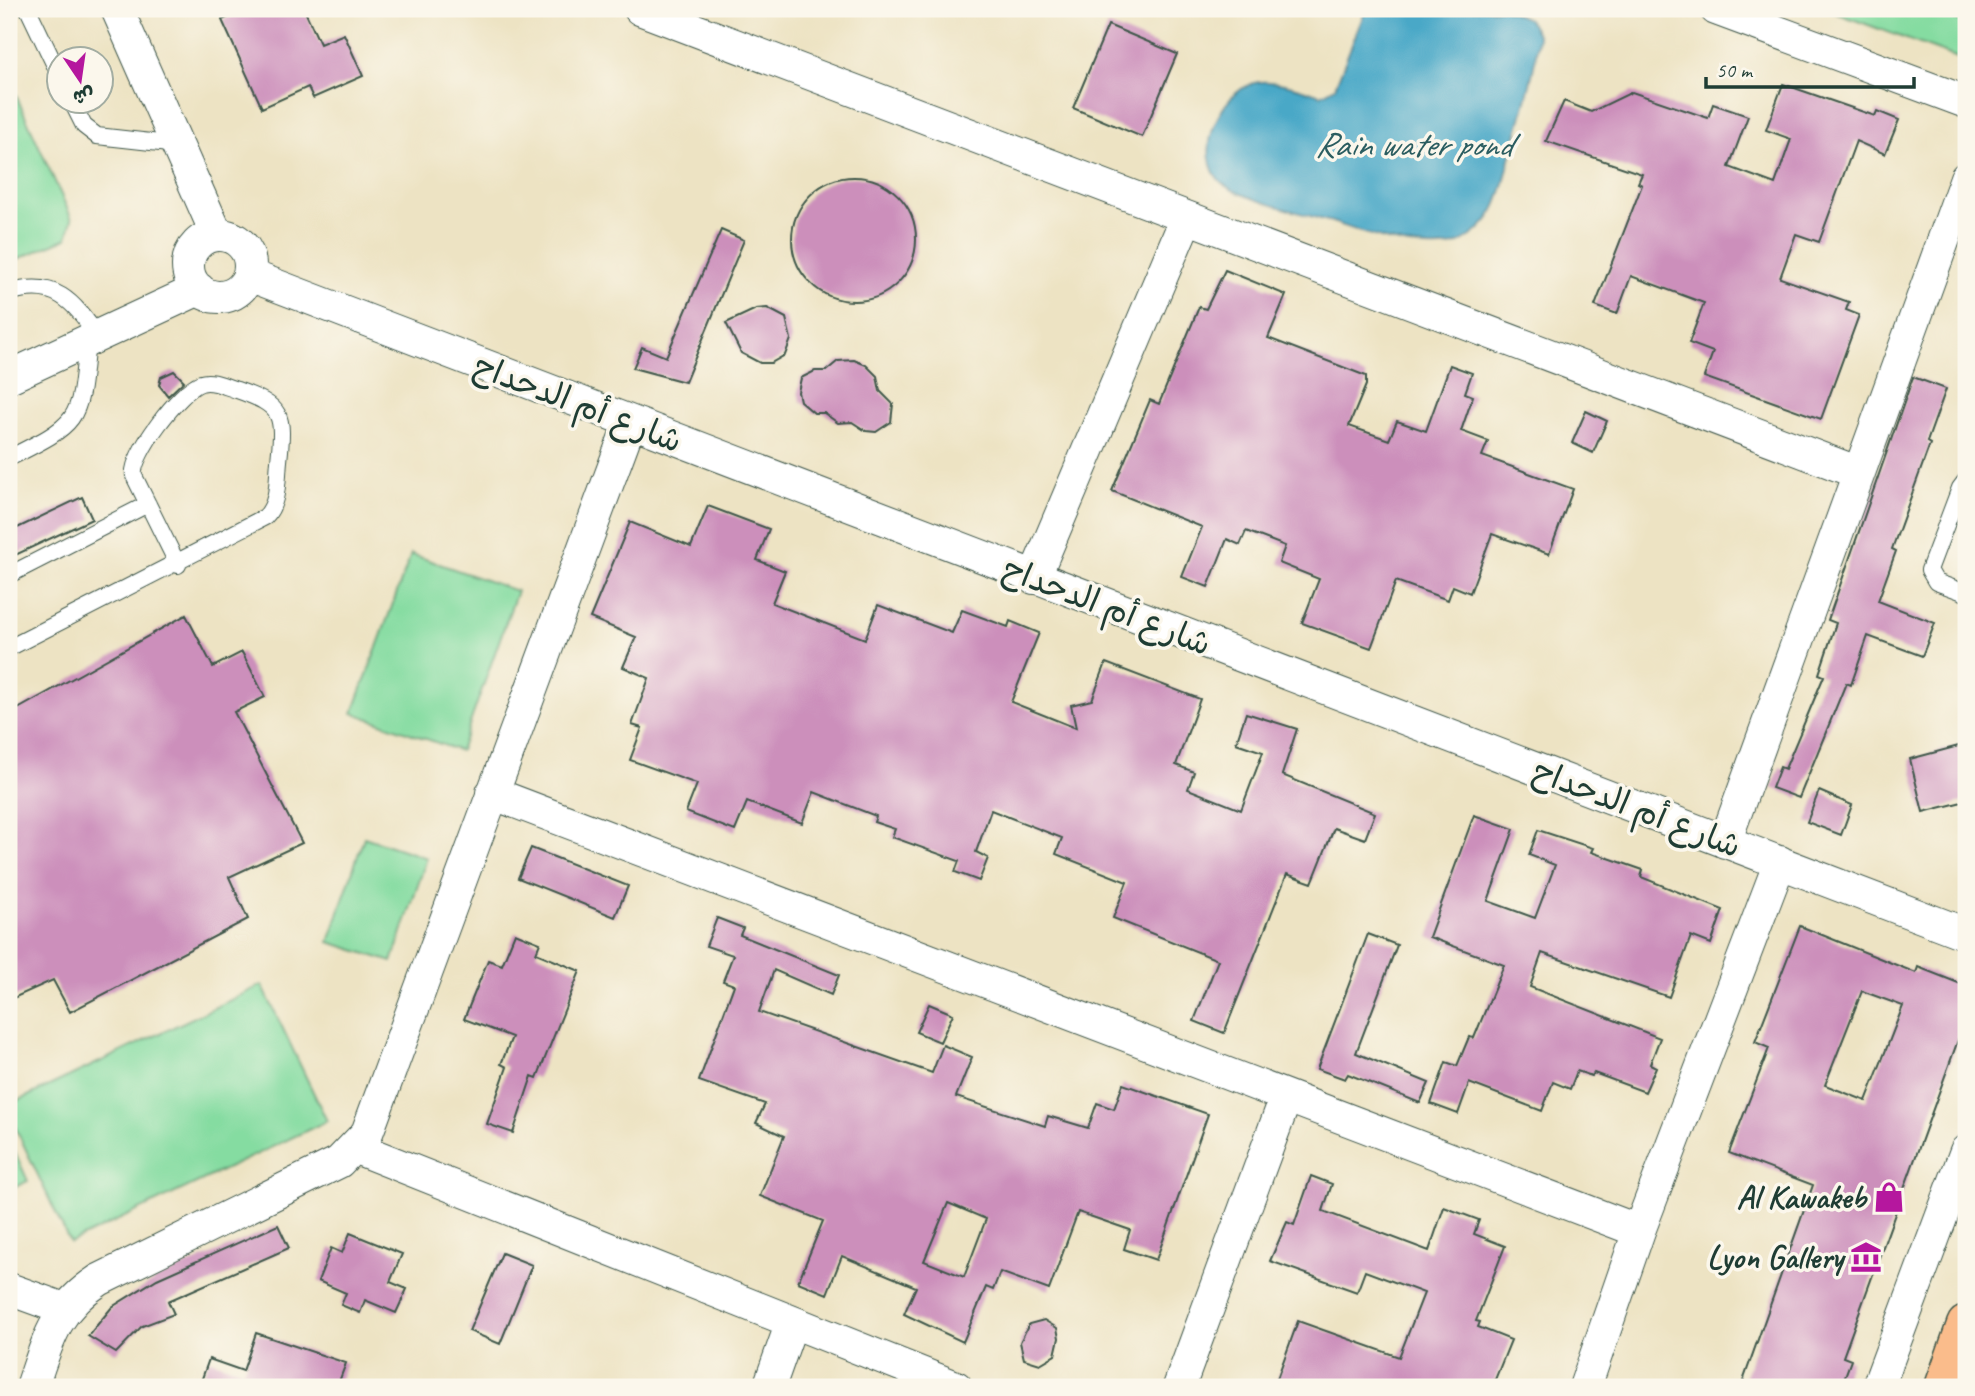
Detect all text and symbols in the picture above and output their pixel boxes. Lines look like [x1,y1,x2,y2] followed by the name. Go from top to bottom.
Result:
[46,46,116,116] north arrow
[1706,46,1914,90] scale bar
[1716,57,1754,83] text: 50 m
[71,82,96,110] text: ش
[1315,122,1521,167] water label: Rain water pond
[466,344,688,466] street label: شارع أم الدحداح
[995,547,1217,669] street label: شارع أم الدحداح
[1525,749,1747,871] street label: شارع أم الدحداح
[1737,1176,1868,1218] place label: Al Kawakeb
[1872,1180,1906,1214] shop icon: Al Kawakeb
[1707,1236,1847,1278] place label: Lyon Gallery
[1849,1240,1883,1274] museum icon: Lyon Gallery

